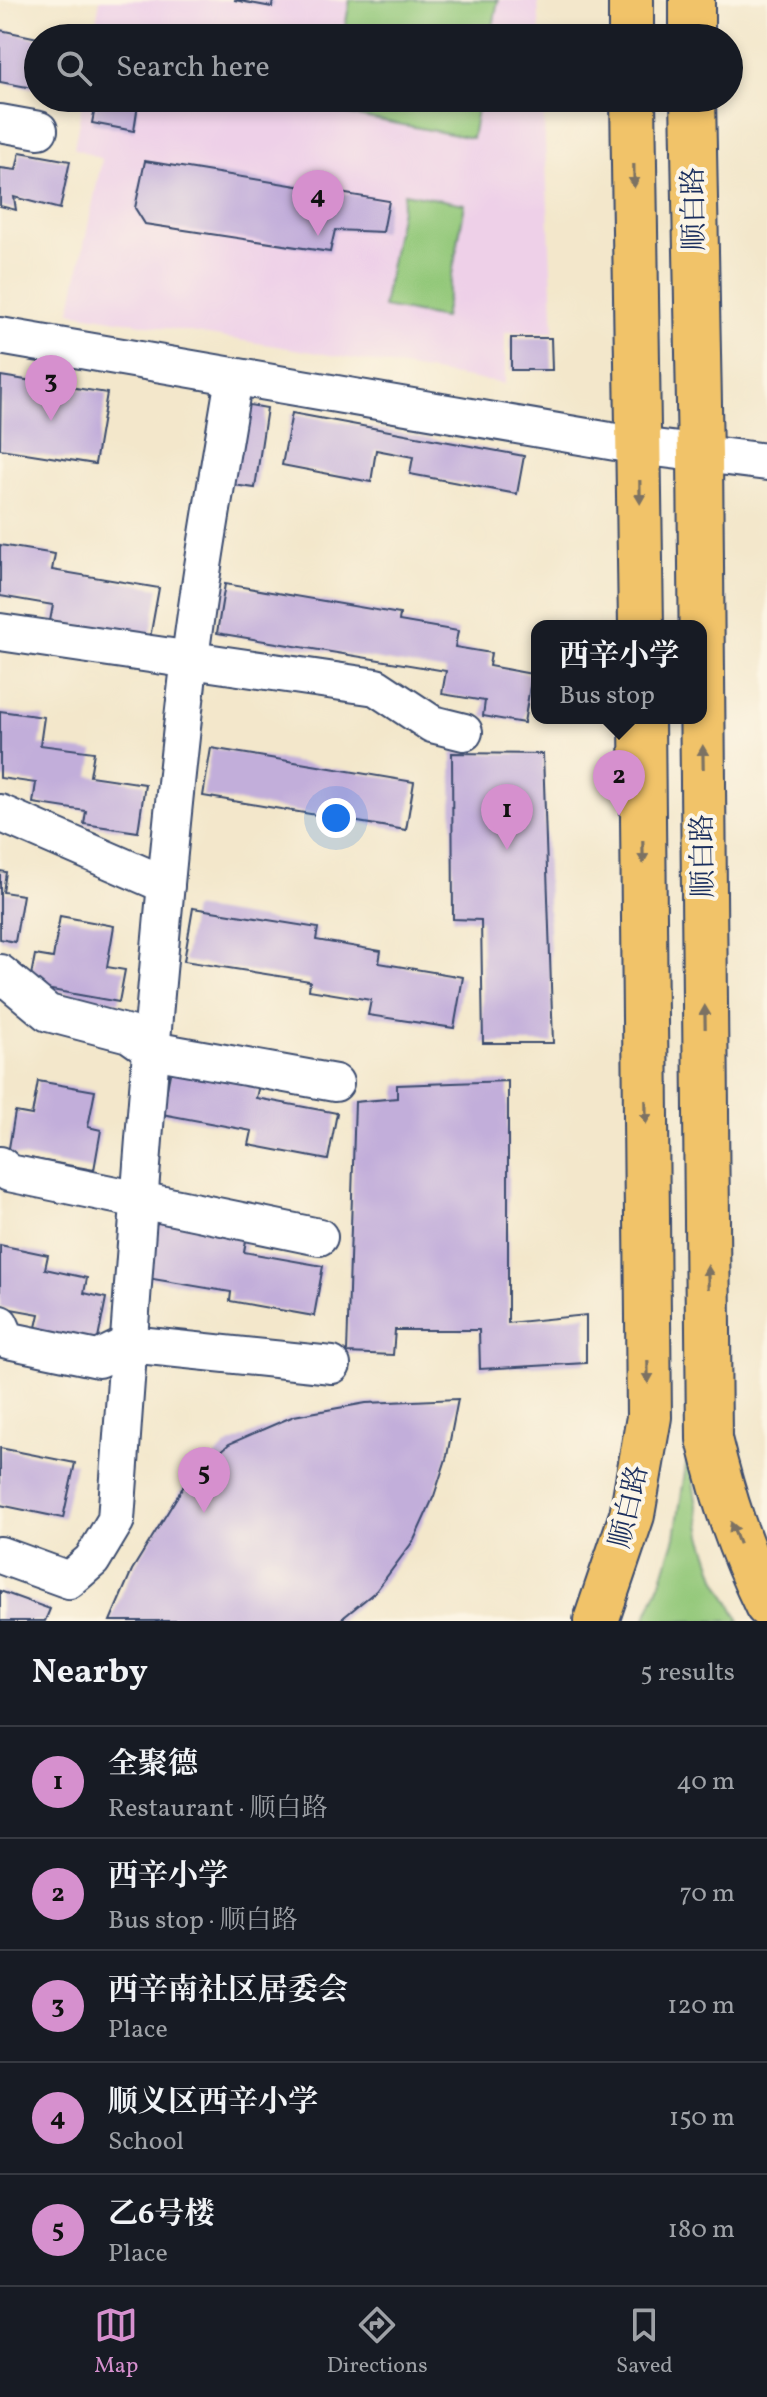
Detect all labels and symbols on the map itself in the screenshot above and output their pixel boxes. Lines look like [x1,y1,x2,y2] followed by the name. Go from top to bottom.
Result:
[628,164,640,189] one-way arrow
[675,167,715,251] street label: 顺白路
[292,170,344,236] pin: 4
[25,355,77,421] pin: 3
[634,480,646,505] one-way arrow
[697,744,709,769] one-way arrow
[593,750,645,816] pin: 2
[481,784,533,850] pin: 1
[316,798,356,838] your location
[684,814,724,898] street label: 顺白路
[637,840,649,865] one-way arrow
[699,1004,712,1029] one-way arrow
[640,1100,652,1125] one-way arrow
[702,1264,714,1289] one-way arrow
[642,1360,654,1385] one-way arrow
[178,1447,230,1513] pin: 5
[602,1462,658,1552] street label: 顺白路
[729,1521,741,1545] one-way arrow

